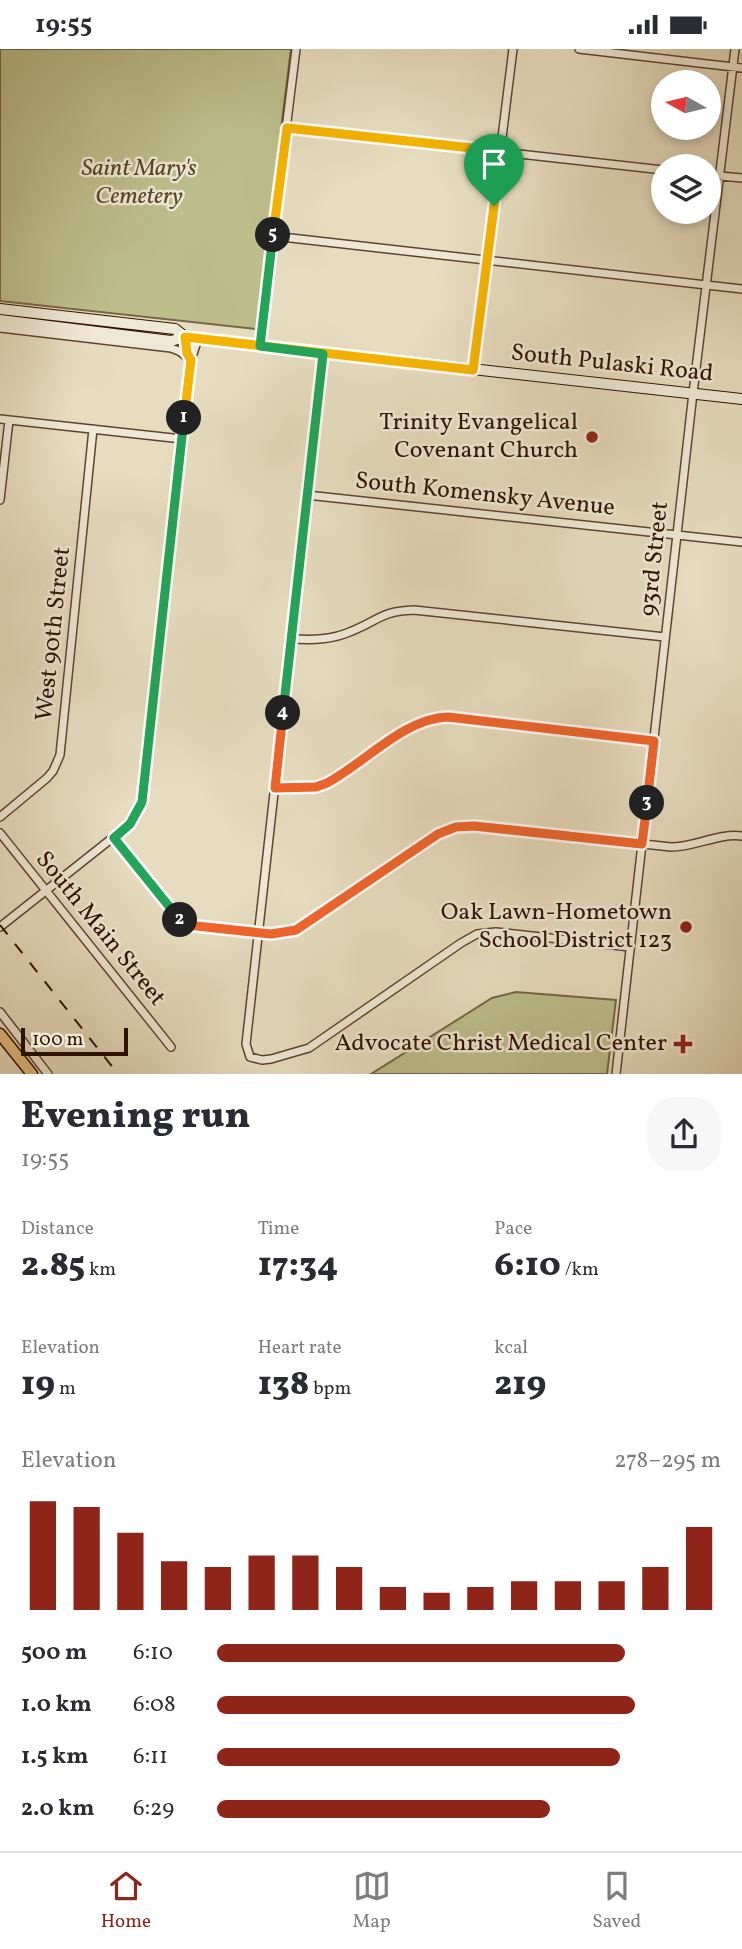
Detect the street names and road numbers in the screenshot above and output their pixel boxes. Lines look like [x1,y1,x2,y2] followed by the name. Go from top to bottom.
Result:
[509,336,715,392] street label: South Pulaski Road
[353,464,617,526] street label: South Komensky Avenue
[632,500,678,618] street label: 93rd Street
[28,545,80,723] street label: West 90th Street
[27,844,173,1014] street label: South Main Street

